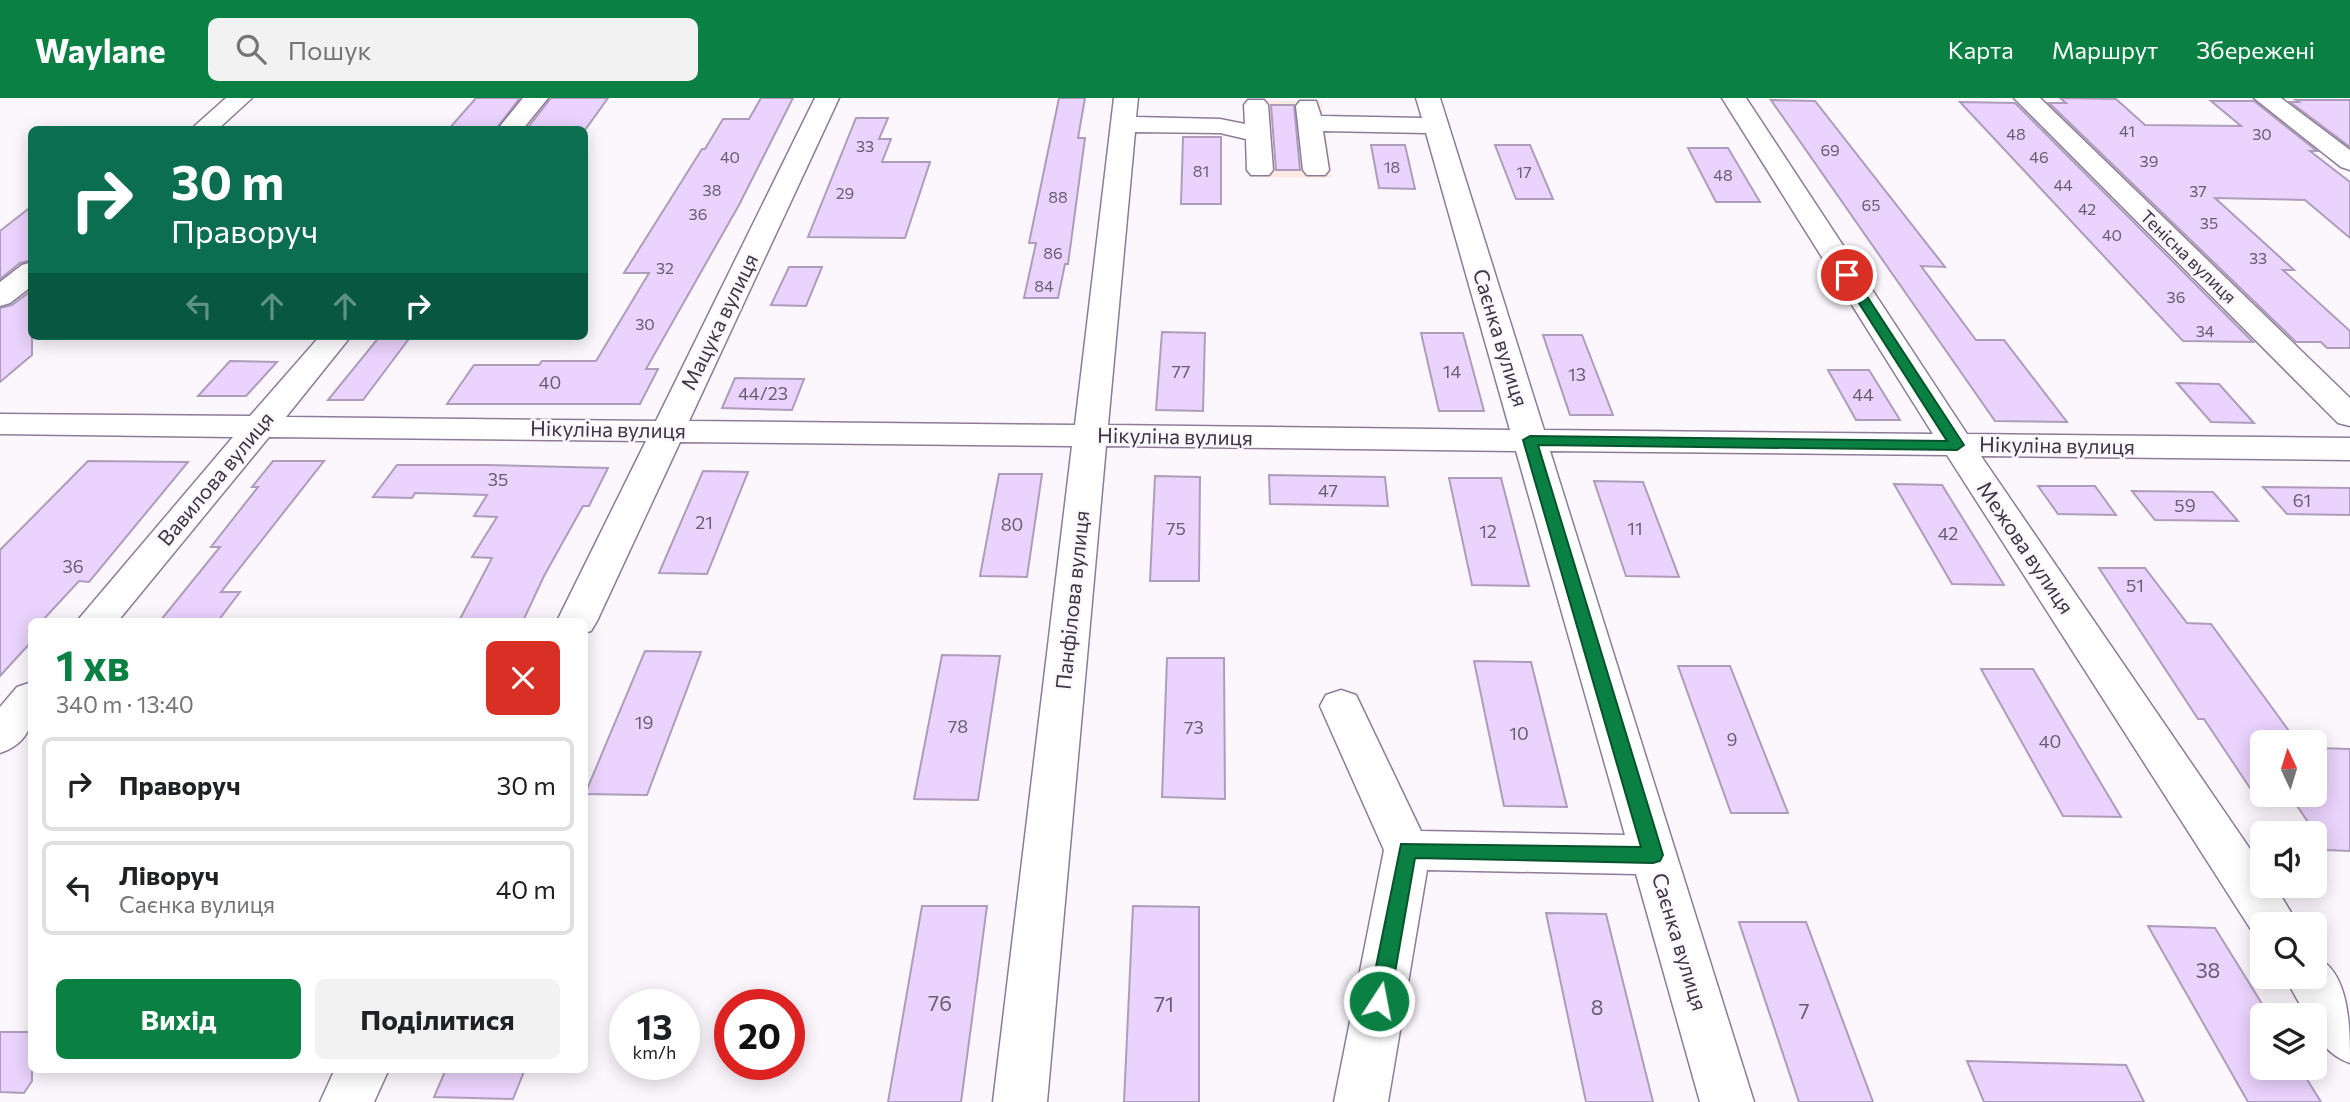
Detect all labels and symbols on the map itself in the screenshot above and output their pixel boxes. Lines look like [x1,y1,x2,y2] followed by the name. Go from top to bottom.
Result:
[2119,121,2135,140] house number: 41
[2006,124,2026,143] house number: 48
[2252,124,2272,143] house number: 30
[856,136,874,155] house number: 33
[1820,140,1840,159] house number: 69
[720,147,740,166] house number: 40
[2029,147,2049,166] house number: 46
[2140,151,2158,170] house number: 39
[1384,157,1400,176] house number: 18
[1193,161,1209,180] house number: 81
[1516,162,1532,181] house number: 17
[1713,165,1733,184] house number: 48
[2053,175,2073,194] house number: 44
[703,180,721,199] house number: 38
[2189,181,2207,200] house number: 37
[836,183,854,202] house number: 29
[1048,187,1068,206] house number: 88
[1862,195,1880,214] house number: 65
[2078,199,2096,218] house number: 42
[689,204,707,223] house number: 36
[2136,205,2241,308] street label: Тенісна вулиця
[2200,213,2218,232] house number: 35
[2102,225,2122,244] house number: 40
[1043,243,1063,262] house number: 86
[1817,245,1877,305] pin
[2249,248,2267,267] house number: 33
[675,249,762,394] street label: Мацука вулиця
[656,258,674,277] house number: 32
[1469,266,1534,409] street label: Саєнка вулиця
[1034,276,1054,295] house number: 84
[2167,287,2185,306] house number: 36
[635,314,655,333] house number: 30
[2196,321,2215,340] house number: 34
[1171,360,1191,382] house number: 77
[1443,360,1461,382] house number: 14
[1568,363,1586,385] house number: 13
[539,371,561,393] house number: 40
[738,382,788,404] house number: 44/23
[1852,383,1874,405] house number: 44
[152,406,278,550] street label: Вавилова вулиця
[530,415,686,442] street label: Нікуліна вулиця
[1097,422,1253,449] street label: Нікуліна вулиця
[1979,431,2135,458] street label: Нікуліна вулиця
[488,468,508,490] house number: 35
[1973,476,2080,618] street label: Межова вулиця
[1318,479,1338,501] house number: 47
[2293,489,2311,511] house number: 61
[2174,494,2196,516] house number: 59
[1050,509,1093,691] street label: Панфілова вулиця
[695,511,713,533] house number: 21
[1001,513,1023,535] house number: 80
[1166,517,1186,539] house number: 75
[1627,517,1643,539] house number: 11
[1479,520,1497,542] house number: 12
[1938,522,1958,544] house number: 42
[62,555,84,577] house number: 36
[2126,574,2144,596] house number: 51
[635,711,653,733] house number: 19
[948,715,968,737] house number: 78
[1184,716,1204,738] house number: 73
[1509,722,1529,744] house number: 10
[1727,728,1737,750] house number: 9
[2039,730,2061,752] house number: 40
[2250,730,2328,807] north arrow
[1648,870,1713,1013] street label: Саєнка вулиця
[2196,957,2220,982] house number: 38
[1342,964,1416,1038] position arrow
[714,989,805,1080] speed limit sign: 20
[928,990,952,1015] house number: 76
[1154,991,1174,1016] house number: 71
[1591,994,1603,1019] house number: 8
[1798,998,1810,1023] house number: 7

